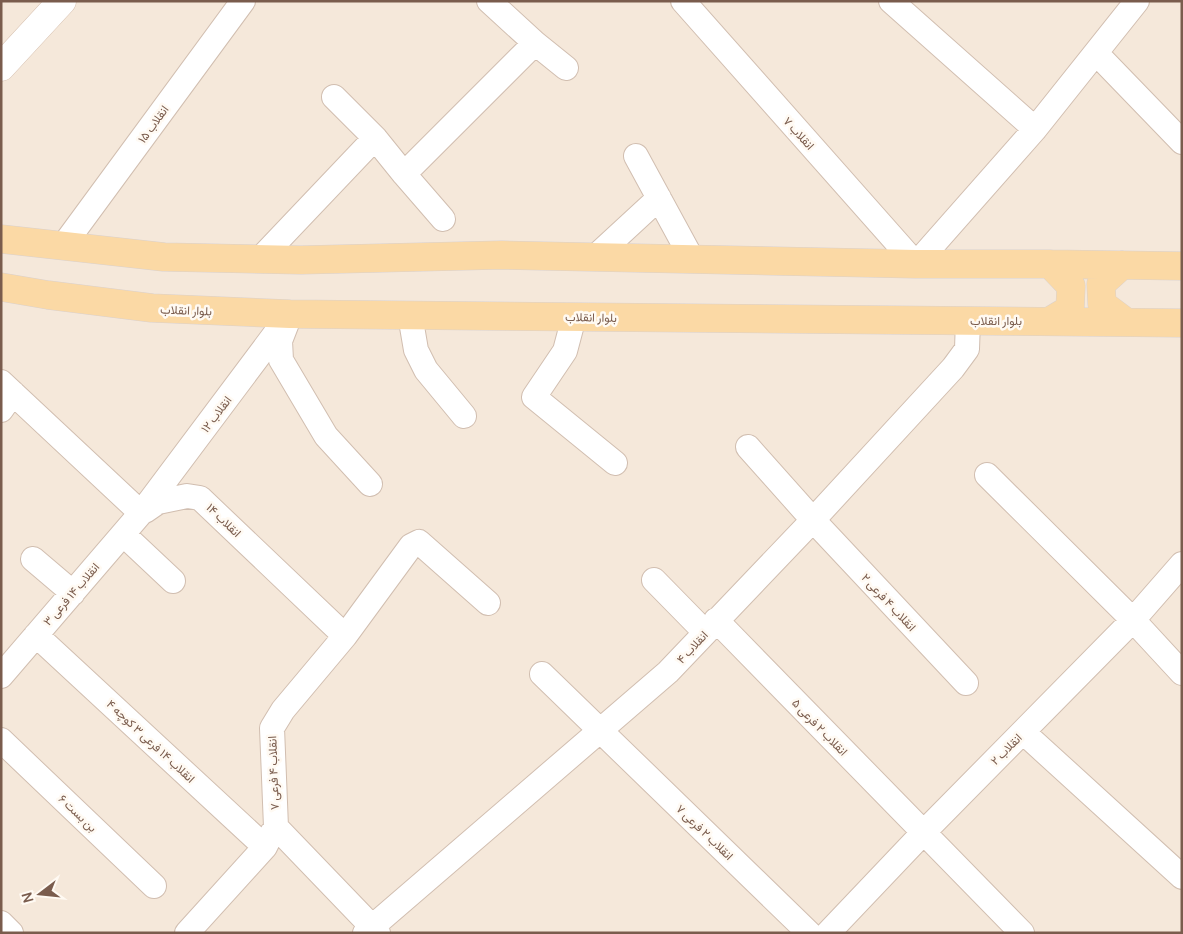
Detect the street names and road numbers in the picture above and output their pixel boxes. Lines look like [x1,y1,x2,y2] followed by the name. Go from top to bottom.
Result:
[134,102,172,146] street label: انقلاب ۱۵
[780,113,818,153] street label: انقلاب ۷
[160,301,212,319] street label: بلوار انقلاب
[565,308,617,326] street label: بلوار انقلاب
[970,312,1022,329] street label: بلوار انقلاب
[197,392,235,436] street label: انقلاب ۱۲
[203,499,245,541] street label: انقلاب ۱۴
[39,559,103,629] street label: انقلاب ۱۴ فرعی ۳
[858,569,920,635] street label: انقلاب ۴ فرعی ۲
[672,627,712,667] street label: انقلاب ۴
[788,695,852,759] street label: انقلاب ۲ فرعی ۵
[103,696,199,786] street label: انقلاب ۱۴ فرعی ۳ کوچه ۴
[986,729,1026,769] street label: انقلاب ۲
[263,736,283,810] street label: انقلاب ۴ فرعی ۷
[55,790,101,836] street label: بن بست ۶
[673,800,737,864] street label: انقلاب ۲ فرعی ۷

